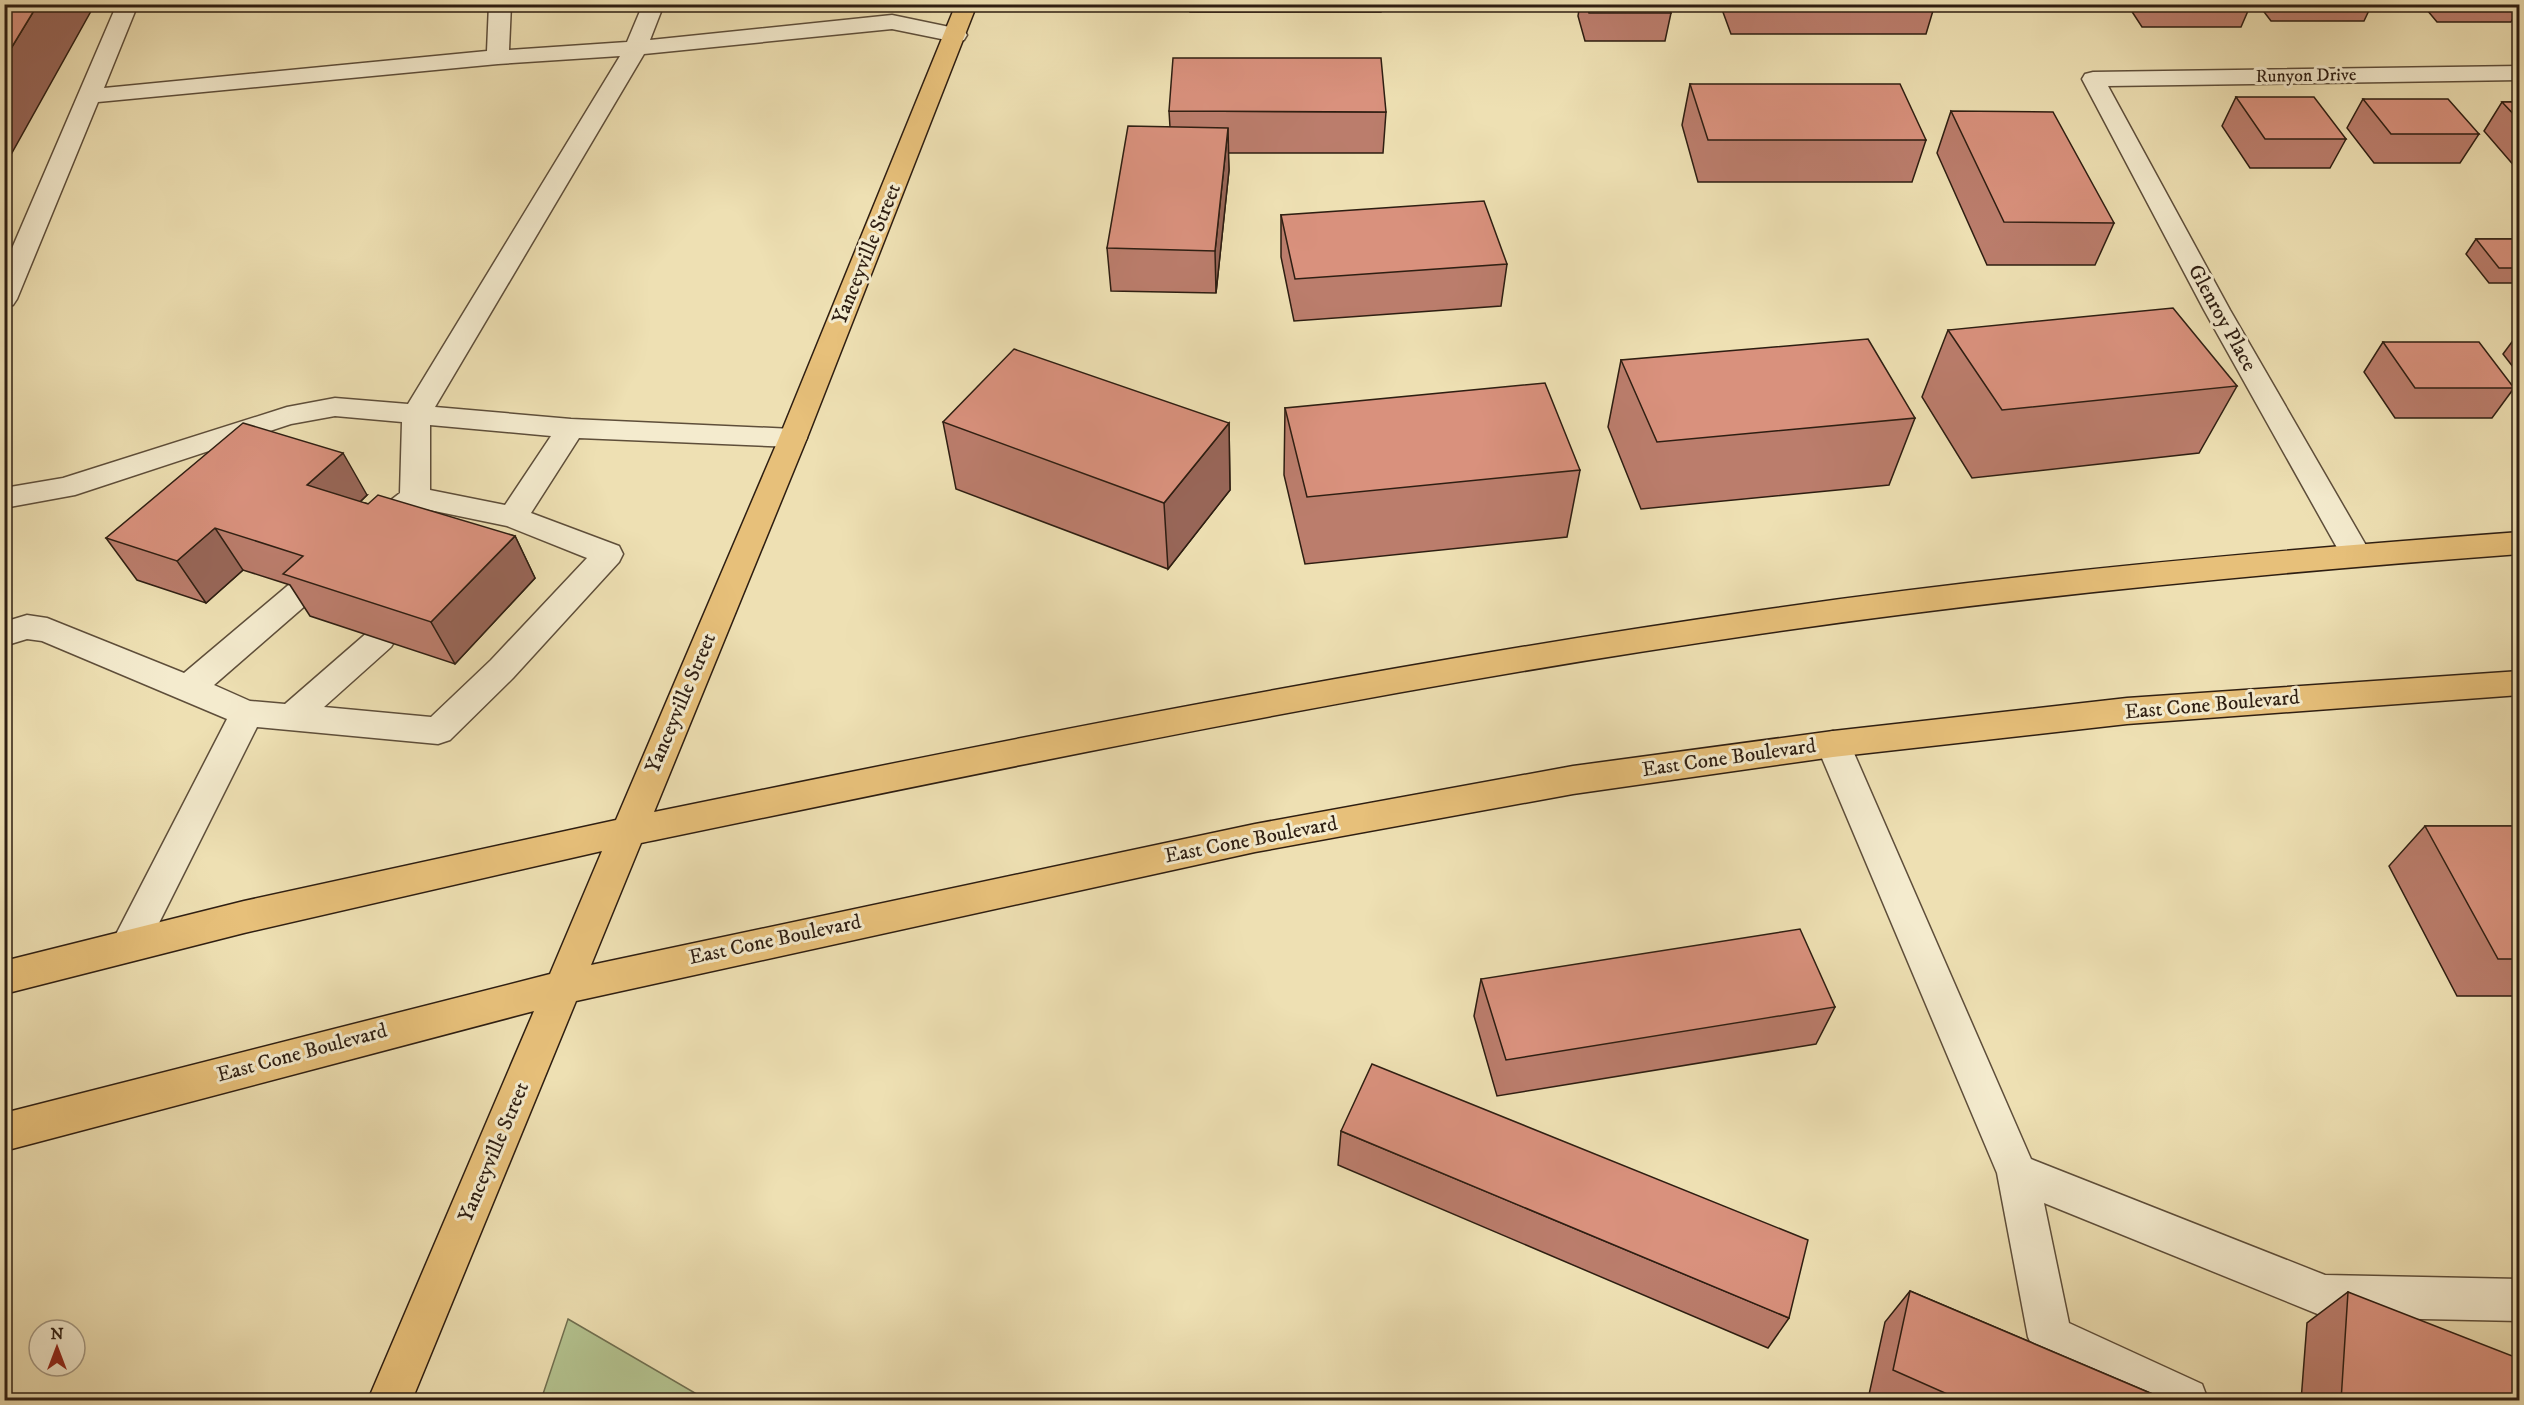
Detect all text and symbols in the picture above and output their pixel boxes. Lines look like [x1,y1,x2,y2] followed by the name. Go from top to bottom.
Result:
[2256,64,2356,88] street label: Runyon Drive
[827,180,907,328] street label: Yanceyville Street
[2182,260,2262,376] street label: Glenroy Place
[640,629,722,777] street label: Yanceyville Street
[2124,684,2301,726] street label: East Cone Boulevard
[1640,733,1818,783] street label: East Cone Boulevard
[1162,810,1340,869] street label: East Cone Boulevard
[687,909,864,971] street label: East Cone Boulevard
[214,1018,391,1088] street label: East Cone Boulevard
[453,1078,535,1226] street label: Yanceyville Street
[27,1318,87,1378] north arrow
[50,1324,64,1344] text: N

